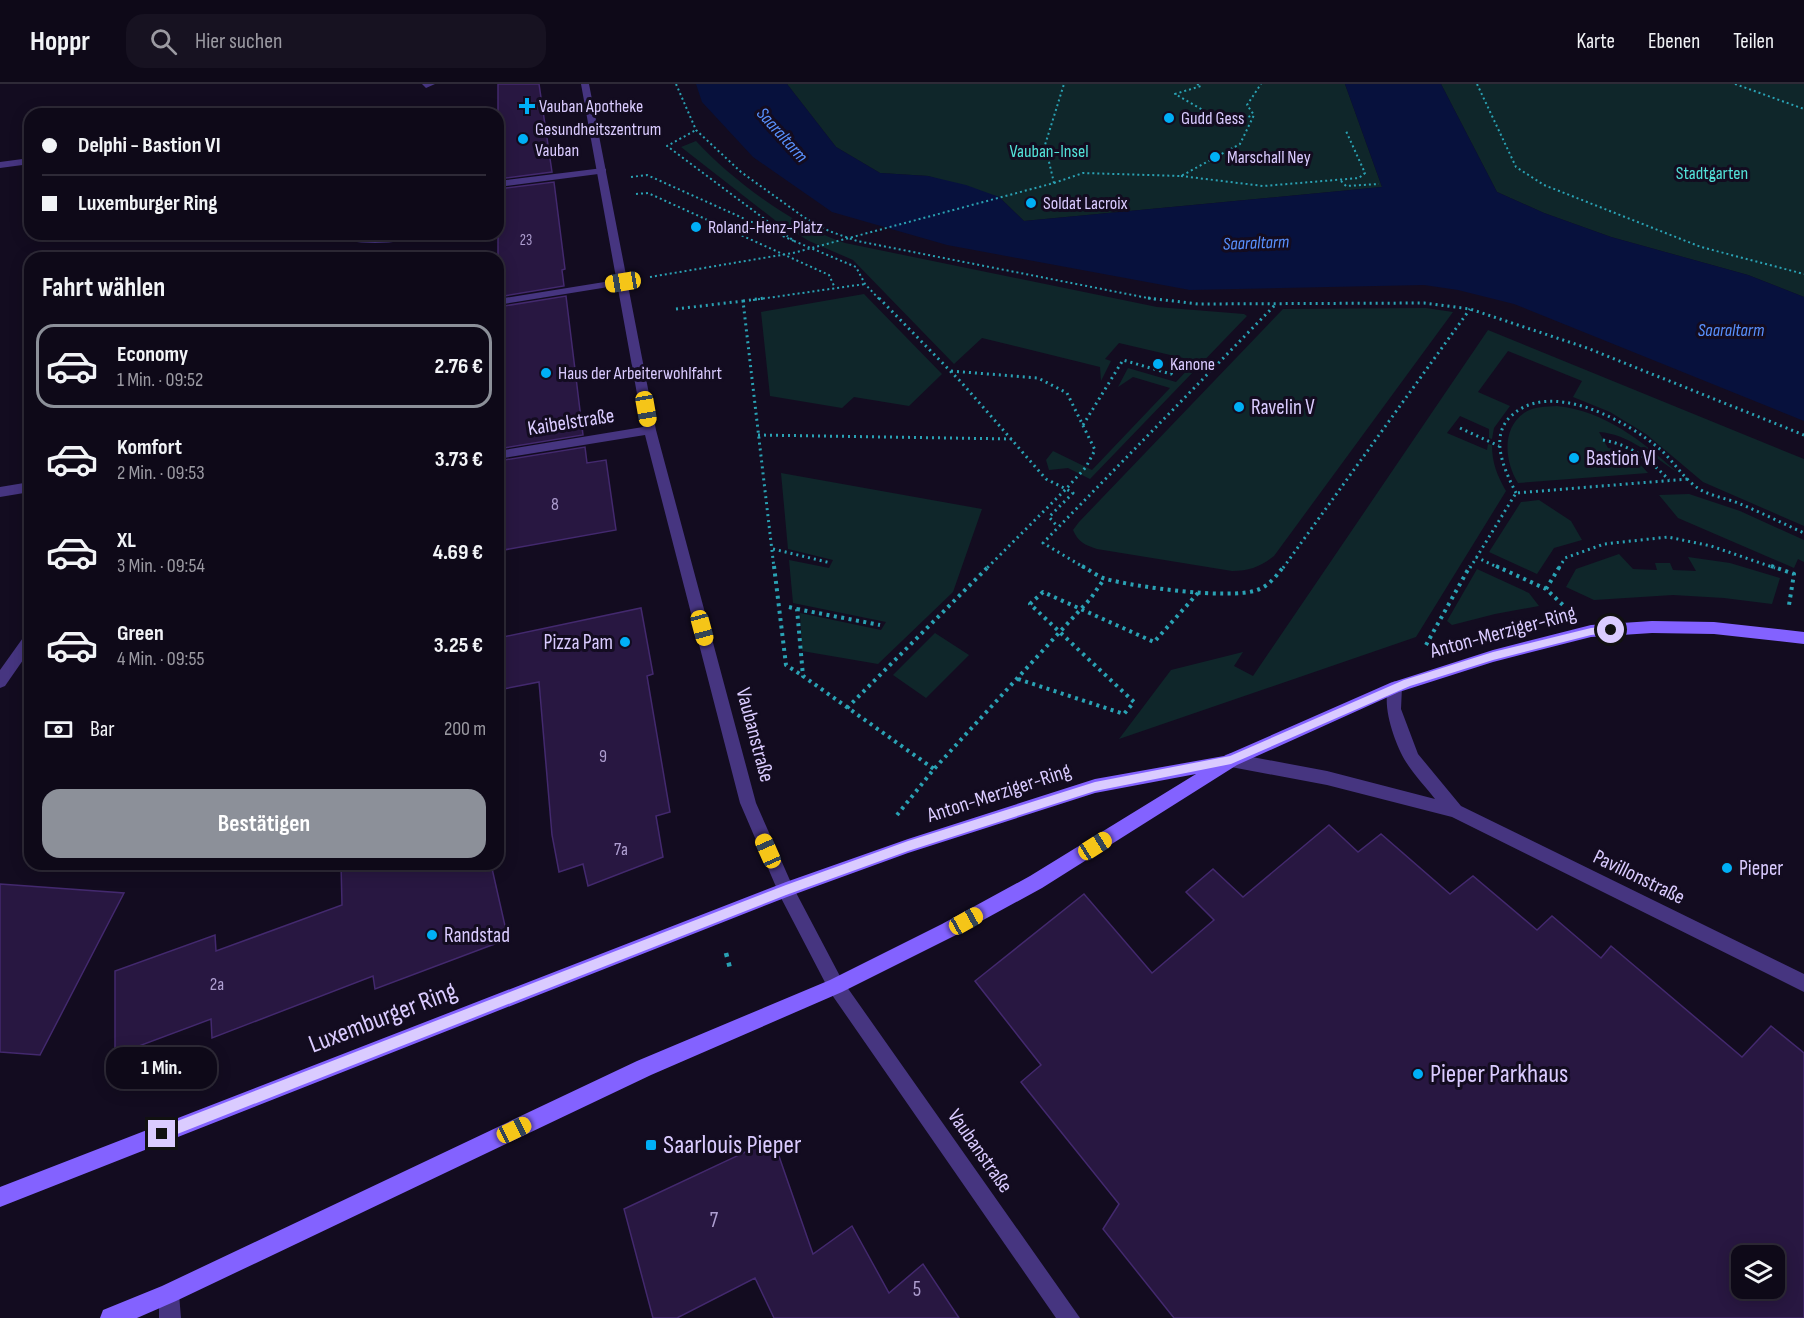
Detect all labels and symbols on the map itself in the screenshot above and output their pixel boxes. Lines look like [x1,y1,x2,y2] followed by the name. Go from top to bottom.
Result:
[539,96,643,117] place label: Vauban Apotheke
[520,99,534,113] marker: Vauban Apotheke
[752,103,812,167] water label: Saaraltarm
[1181,108,1244,129] place label: Gudd Gess
[1162,111,1176,125] marker: Gudd Gess
[535,119,661,161] place label: Gesundheitszentrum Vauban
[516,132,530,146] marker: Gesundheitszentrum Vauban
[1009,141,1089,162] park label: Vauban-Insel
[1227,147,1311,168] place label: Marschall Ney
[1208,150,1222,164] marker: Marschall Ney
[1676,163,1748,184] park label: Stadtgarten
[1043,193,1128,214] place label: Soldat Lacroix
[1024,196,1038,210] marker: Soldat Lacroix
[708,217,823,238] place label: Roland-Henz-Platz
[689,220,703,234] marker: Roland-Henz-Platz
[520,231,532,250] house number: 23
[1222,231,1290,255] water label: Saaraltarm
[604,270,642,294] car
[1698,320,1764,341] water label: Saaraltarm
[1170,354,1215,375] place label: Kanone
[1151,357,1165,371] marker: Kanone
[558,363,723,384] place label: Haus der Arbeiterwohlfahrt
[539,366,553,380] marker: Haus der Arbeiterwohlfahrt
[634,390,658,428] car
[1251,395,1315,420] place label: Ravelin V
[1232,400,1246,414] marker: Ravelin V
[526,403,616,441] street label: Kaibelstraße
[1586,446,1656,471] place label: Bastion VI
[1567,451,1581,465] marker: Bastion VI
[551,494,559,515] house number: 8
[1426,601,1579,664] street label: Anton-Merziger-Ring
[689,608,715,648] car
[1597,616,1624,643] route start
[544,630,613,655] place label: Pizza Pam
[618,635,632,649] marker: Pizza Pam
[730,685,780,785] street label: Vaubanstraße
[599,746,607,767] house number: 9
[923,758,1074,828] street label: Anton-Merziger-Ring
[1075,829,1115,863] car
[752,831,784,871] car
[614,839,628,860] house number: 7a
[1589,844,1689,910] street label: Pavillonstraße
[1739,856,1783,881] place label: Pieper
[1720,861,1734,875] marker: Pieper
[946,904,986,938] car
[444,923,510,948] place label: Randstad
[425,928,439,942] marker: Randstad
[210,974,224,995] house number: 2a
[305,976,461,1060] street label: Luxemburger Ring
[106,1047,218,1089] callout: 1 Min.
[1430,1059,1568,1090] place label: Pieper Parkhaus
[1411,1067,1425,1081] marker: Pieper Parkhaus
[942,1104,1018,1198] street label: Vaubanstraße
[494,1114,534,1146] car
[148,1120,175,1147] route end
[663,1130,802,1161] place label: Saarlouis Pieper
[644,1138,658,1152] marker: Saarlouis Pieper
[710,1208,719,1233] house number: 7
[913,1277,921,1302] house number: 5

